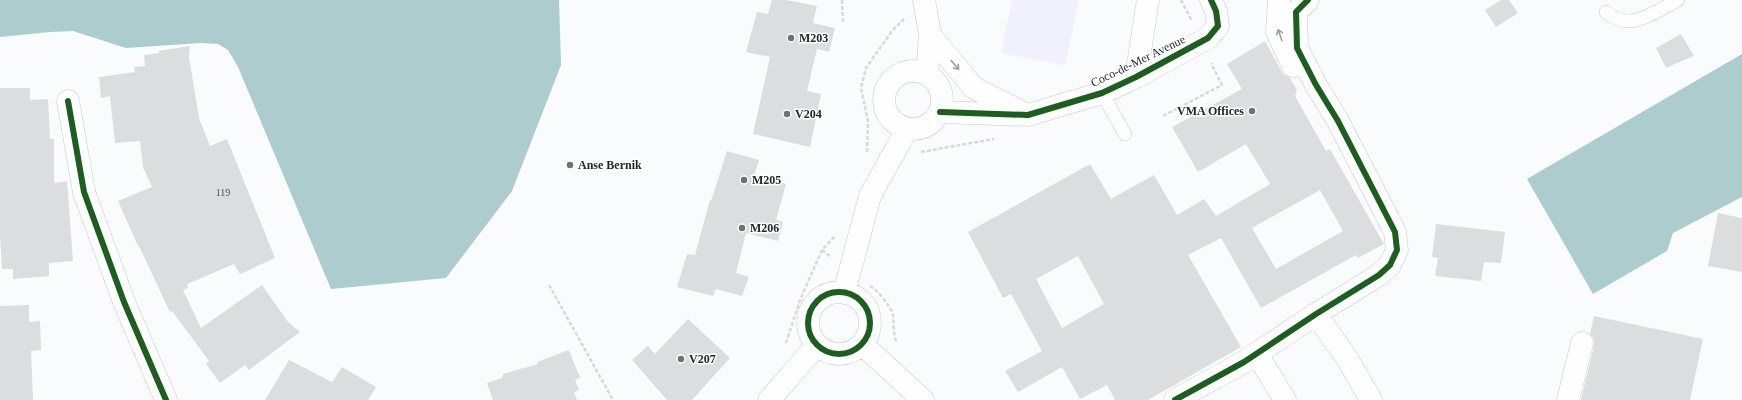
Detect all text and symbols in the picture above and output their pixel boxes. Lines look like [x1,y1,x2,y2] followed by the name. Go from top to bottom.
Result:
[1276,28,1283,41] one-way arrow
[799,31,828,45] place label: M203
[1088,32,1188,90] street label: Coco-de-Mer Avenue
[786,33,796,43] marker: M203
[950,59,959,70] one-way arrow
[1177,104,1244,118] place label: VMA Offices
[1247,106,1257,116] marker: VMA Offices
[795,107,822,121] place label: V204
[782,109,792,119] marker: V204
[578,158,642,172] place label: Anse Bernik
[565,160,575,170] marker: Anse Bernik
[752,173,781,187] place label: M205
[739,175,749,185] marker: M205
[216,187,230,198] house number: 119
[750,221,779,235] place label: M206
[737,223,747,233] marker: M206
[689,352,716,366] place label: V207
[676,354,686,364] marker: V207

